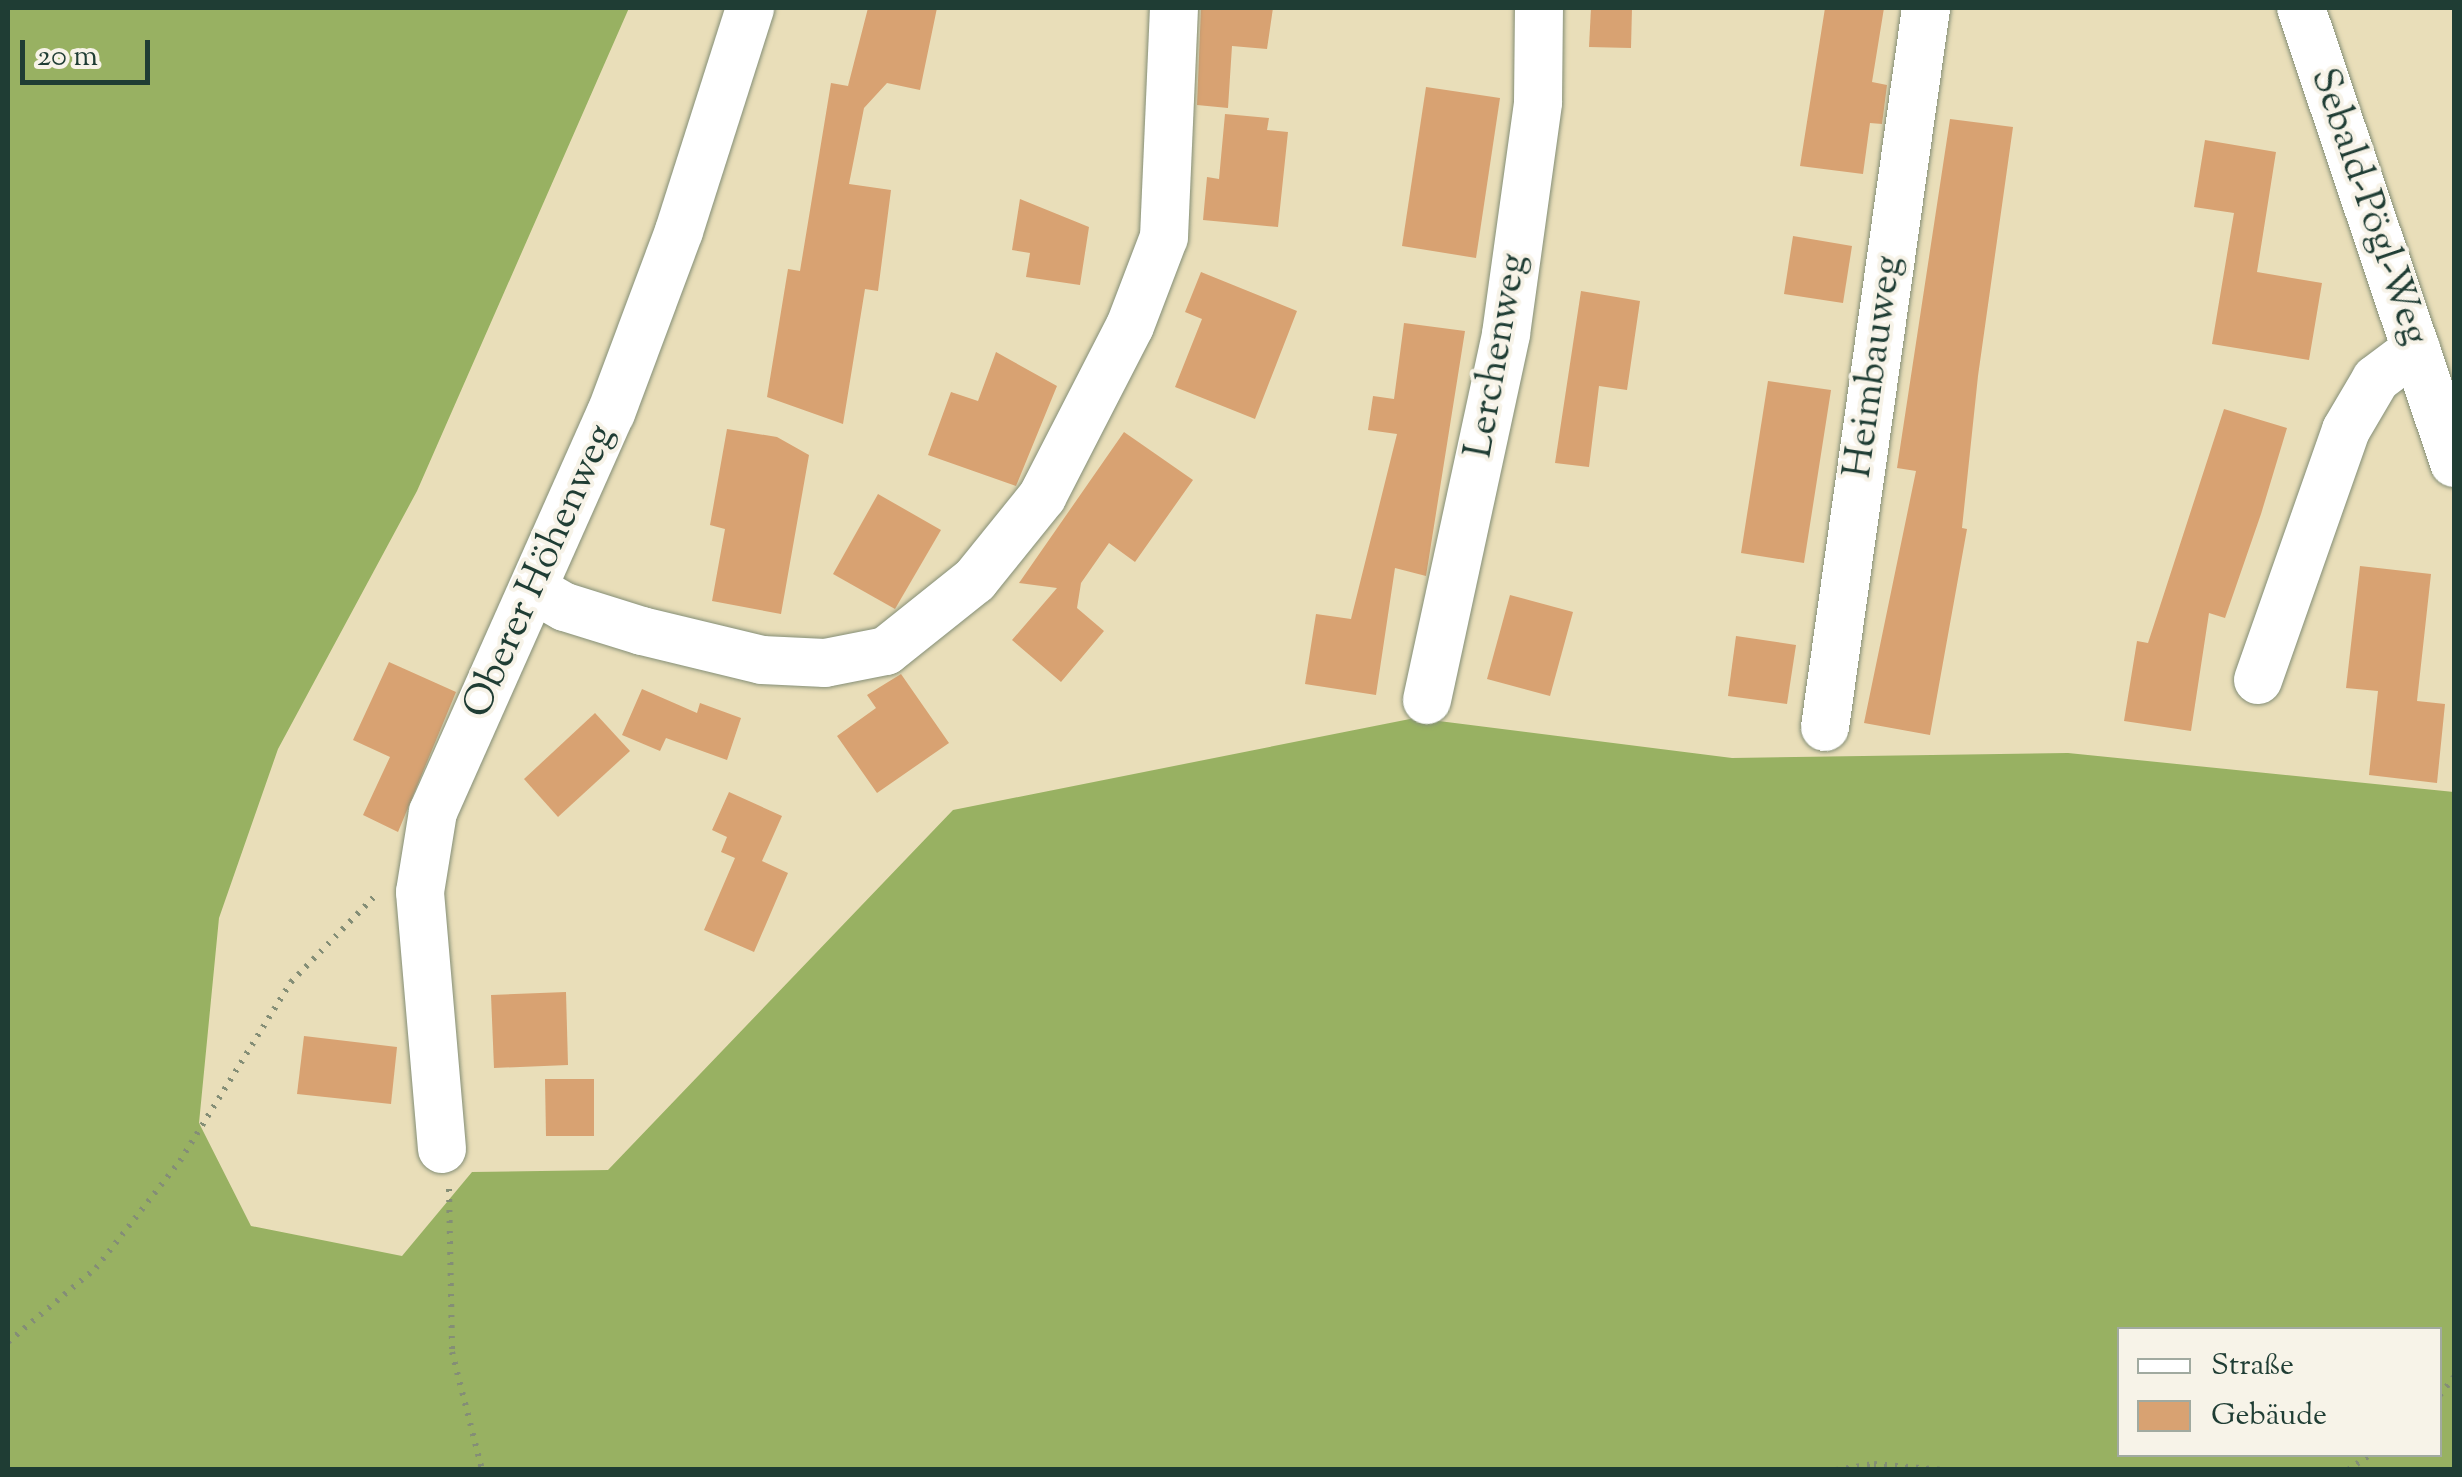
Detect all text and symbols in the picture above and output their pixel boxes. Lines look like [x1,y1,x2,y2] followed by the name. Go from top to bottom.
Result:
[25,20,155,82] scale bar
[37,36,98,79] text: 20 m
[2298,62,2438,352] street label: Sebald-Pögl-Weg
[1456,250,1540,462] street label: Lerchenweg
[1836,253,1914,481] street label: Heimbauweg
[455,418,627,726] street label: Oberer Höhenweg
[2117,1327,2442,1457] legend
[2211,1345,2294,1388] text: Straße
[2211,1395,2327,1438] text: Gebäude

